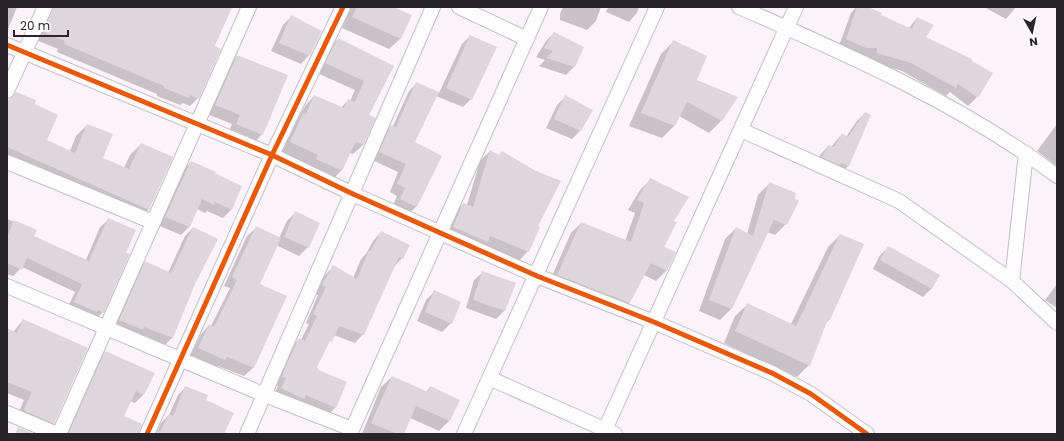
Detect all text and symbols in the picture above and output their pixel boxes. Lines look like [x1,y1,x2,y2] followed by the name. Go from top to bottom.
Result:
[14,12,68,38] scale bar
[1012,12,1052,52] north arrow
[20,17,50,34] text: 20 m
[1028,33,1039,50] text: N

